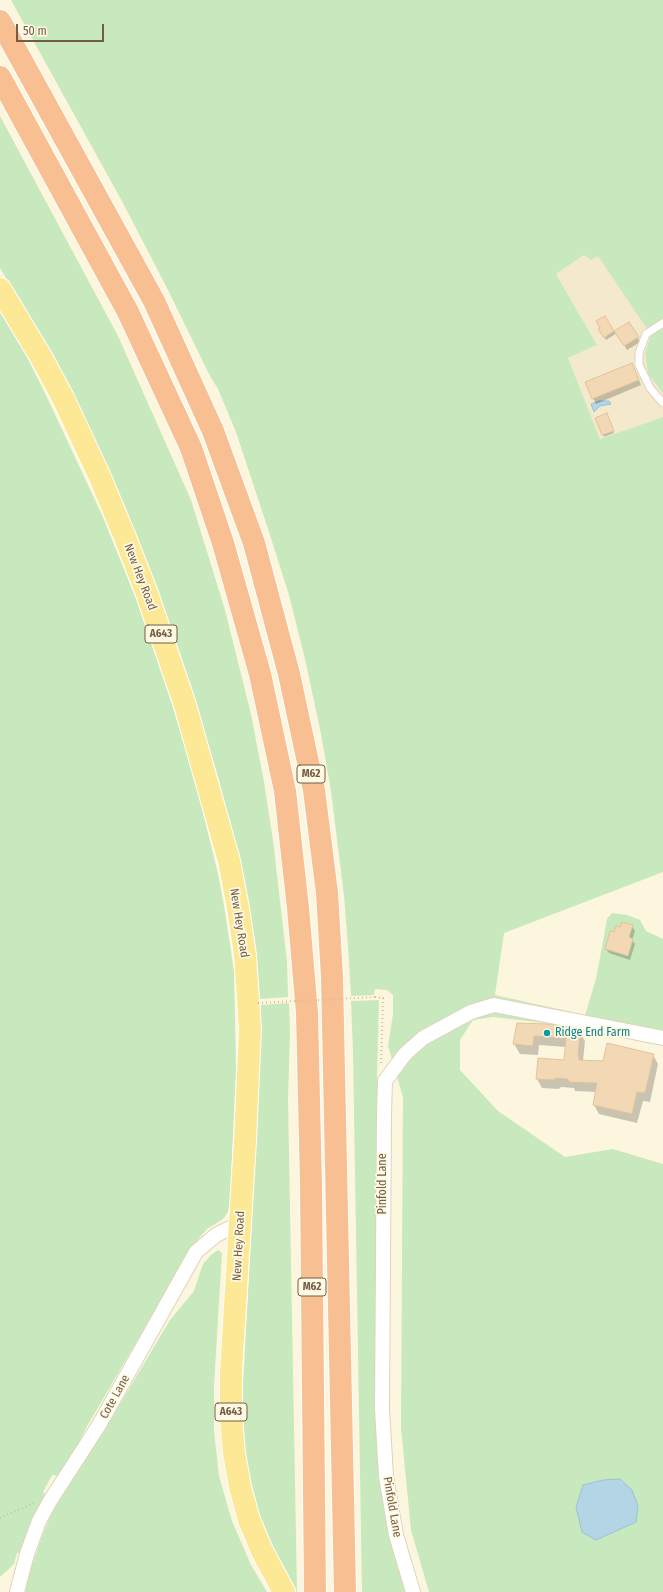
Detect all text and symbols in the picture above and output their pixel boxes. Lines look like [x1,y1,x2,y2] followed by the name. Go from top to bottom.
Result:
[18,16,106,42] scale bar
[23,24,47,38] text: 50 m
[121,542,159,612] street label: New Hey Road
[145,625,177,643] road number: A643
[297,765,325,783] road number: M62
[226,887,252,959] street label: New Hey Road
[555,1026,630,1040] place label: Ridge End Farm
[542,1028,552,1038] marker: Ridge End Farm
[376,1153,390,1215] street label: Pinfold Lane
[230,1211,248,1281] street label: New Hey Road
[298,1278,326,1296] road number: M62
[97,1373,133,1421] street label: Cote Lane
[215,1403,247,1421] road number: A643
[380,1476,404,1538] street label: Pinfold Lane

